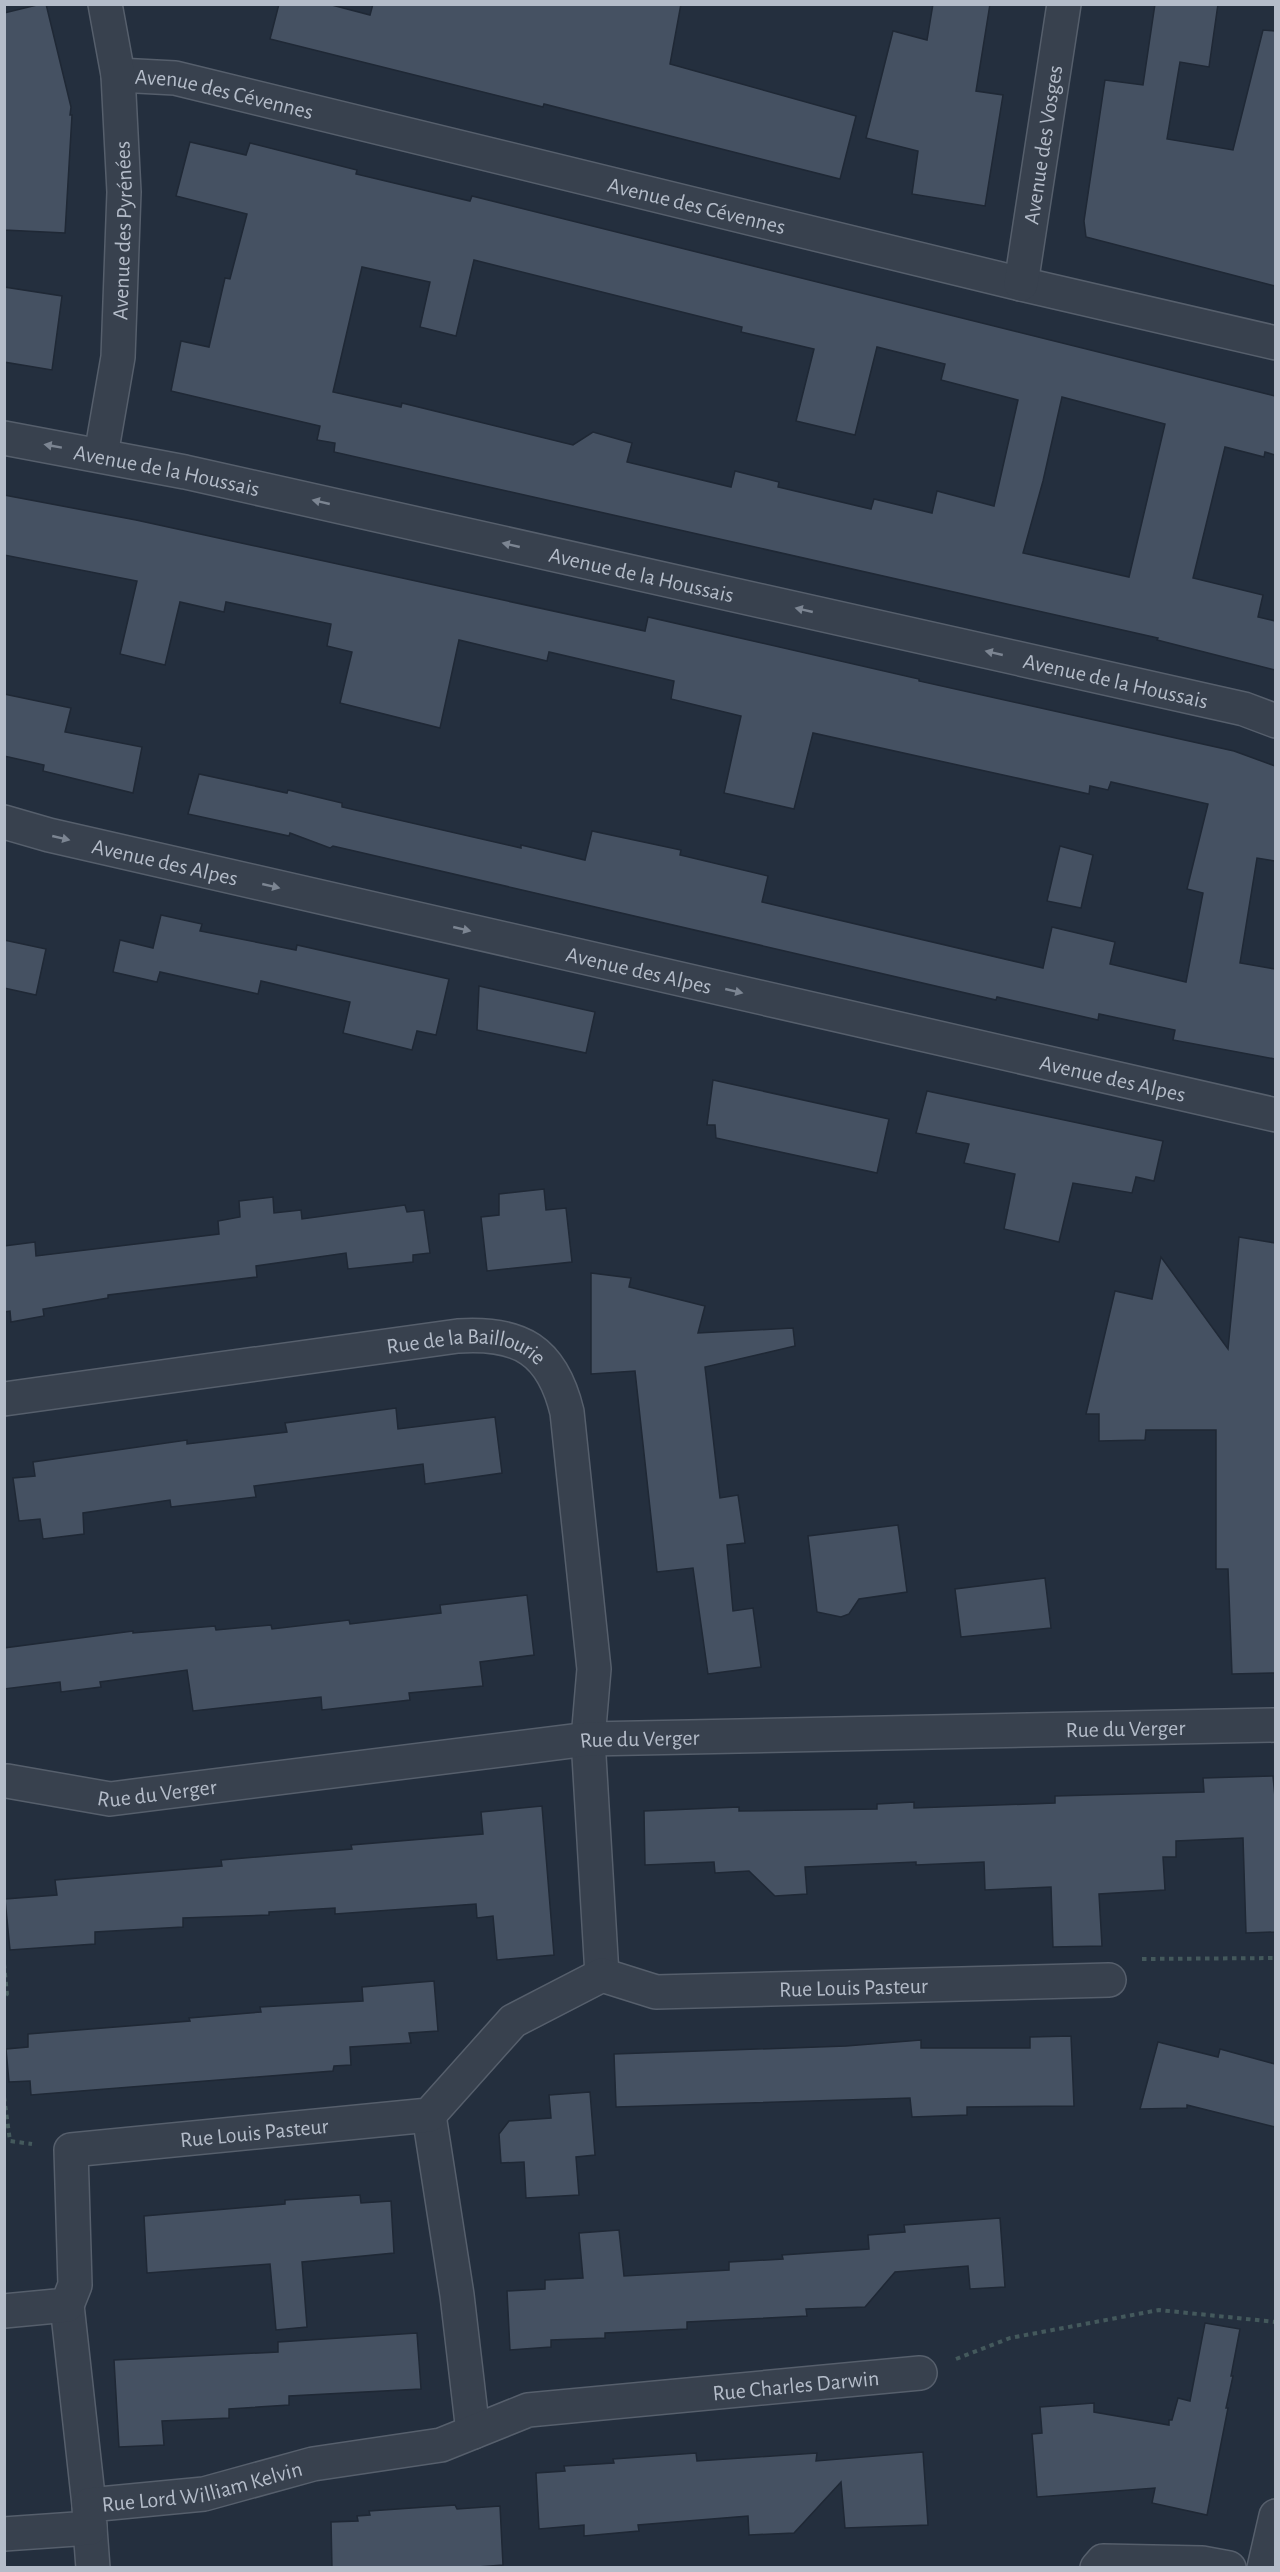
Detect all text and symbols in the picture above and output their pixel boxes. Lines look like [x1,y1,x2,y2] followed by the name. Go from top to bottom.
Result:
[1020,64,1066,226] street label: Avenue des Vosges
[134,66,315,123] street label: Avenue des Cévennes
[109,140,136,320] street label: Avenue des Pyrénées
[605,174,788,238] street label: Avenue des Cévennes
[72,441,262,500] street label: Avenue de la Houssais
[43,442,62,451] one-way arrow
[312,497,330,507] one-way arrow
[502,540,521,549] one-way arrow
[547,544,736,607] street label: Avenue de la Houssais
[795,605,813,615] one-way arrow
[985,648,1004,657] one-way arrow
[1021,650,1210,713] street label: Avenue de la Houssais
[52,833,70,843] one-way arrow
[90,835,240,890] street label: Avenue des Alpes
[262,881,281,891] one-way arrow
[452,925,471,934] one-way arrow
[564,943,714,998] street label: Avenue des Alpes
[724,986,743,996] one-way arrow
[1038,1051,1188,1106] street label: Avenue des Alpes
[385,1325,550,1369] street label: Rue de la Baillourie
[1066,1717,1186,1741] street label: Rue du Verger
[579,1727,700,1752] street label: Rue du Verger
[96,1776,218,1811] street label: Rue du Verger
[779,1975,928,2001] street label: Rue Louis Pasteur
[179,2115,330,2151] street label: Rue Louis Pasteur
[712,2367,880,2405] street label: Rue Charles Darwin
[101,2458,305,2516] street label: Rue Lord William Kelvin

